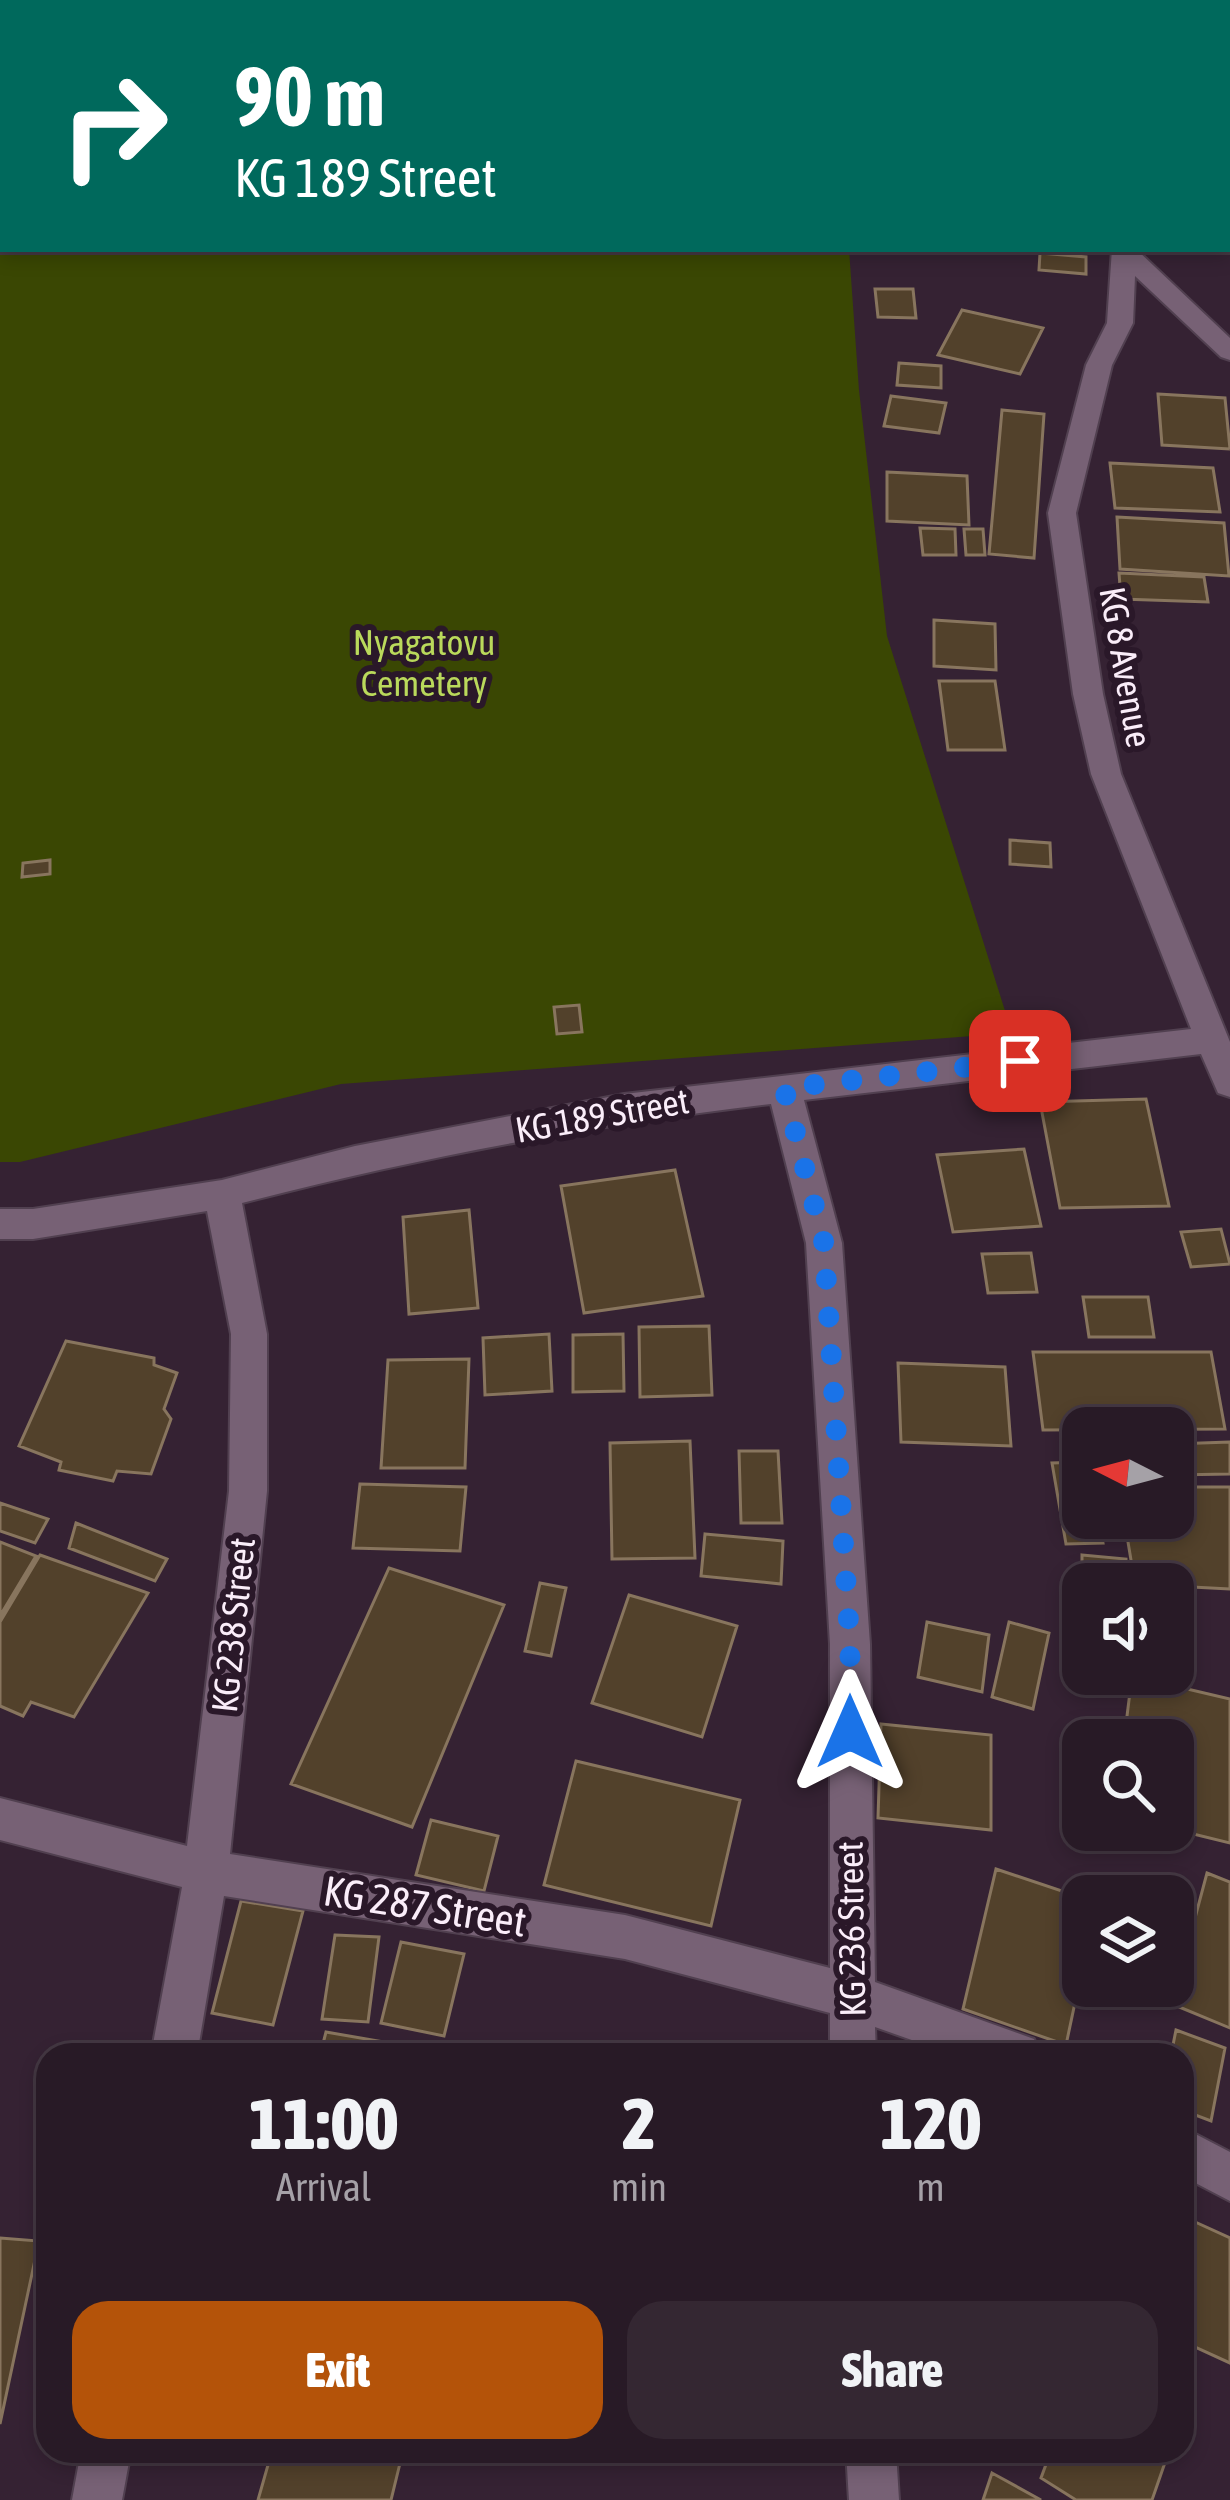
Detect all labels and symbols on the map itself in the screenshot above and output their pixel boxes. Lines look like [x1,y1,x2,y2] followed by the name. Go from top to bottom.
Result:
[1091,584,1161,750] street label: KG 8 Avenue
[353,621,495,704] park label: Nyagatovu Cemetery
[969,1010,1071,1112] pin
[512,1079,692,1151] street label: KG 189 Street
[1062,1407,1194,1539] north arrow
[203,1536,263,1714] street label: KG 238 Street
[787,1669,913,1795] position arrow
[828,1841,874,2017] street label: KG 236 Street
[320,1866,530,1946] street label: KG 287 Street

